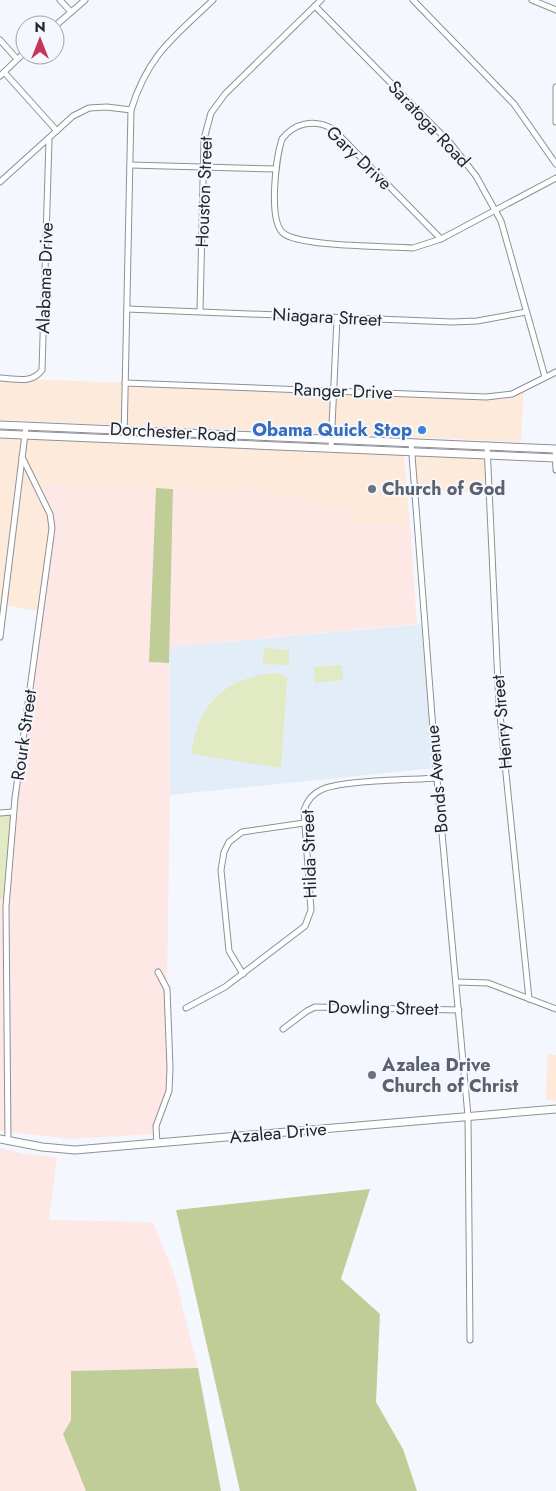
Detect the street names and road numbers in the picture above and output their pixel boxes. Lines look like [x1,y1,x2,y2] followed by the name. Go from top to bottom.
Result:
[382,75,476,173] street label: Saratoga Road
[320,120,398,196] street label: Gary Drive
[189,135,219,248] street label: Houston Street
[30,222,60,334] street label: Alabama Drive
[272,301,383,333] street label: Niagara Street
[293,376,393,406] street label: Ranger Drive
[109,416,237,448] street label: Dorchester Road
[485,673,519,770] street label: Henry Street
[5,687,43,782] street label: Rourk Street
[419,724,455,834] street label: Bonds Avenue
[294,808,324,899] street label: Hilda Street
[327,994,439,1022] street label: Dowling Street
[228,1116,328,1150] street label: Azalea Drive

